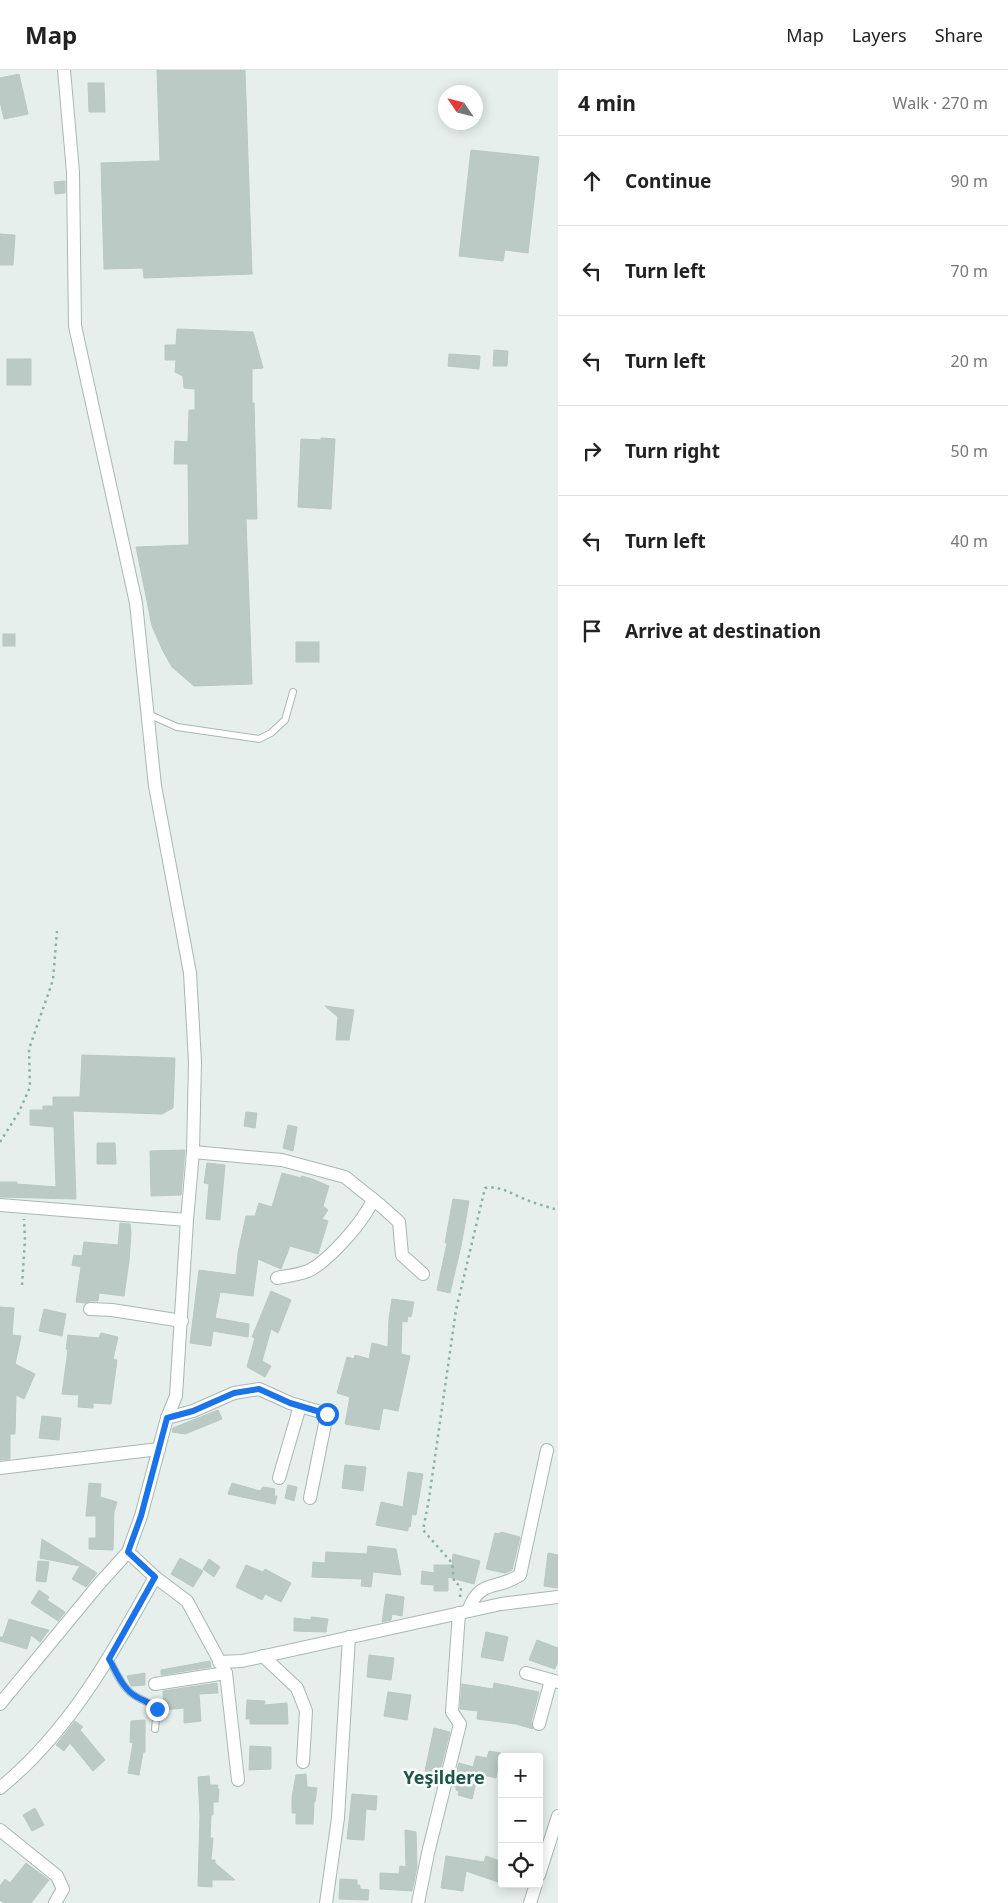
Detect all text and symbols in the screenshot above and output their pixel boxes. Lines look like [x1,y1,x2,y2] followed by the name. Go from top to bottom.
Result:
[25,18,77,51] text: Map
[786,23,824,47] text: Map
[852,23,907,47] text: Layers
[935,23,983,47] text: Share
[438,85,483,130] north arrow
[578,89,636,117] text: 4 min
[893,92,988,114] text: Walk · 270 m
[578,167,606,195] icon: ahead
[625,168,711,194] text: Continue
[951,170,988,192] text: 90 m
[578,257,606,285] icon: left
[625,258,706,284] text: Turn left
[951,260,988,282] text: 70 m
[578,347,606,375] icon: left
[625,348,706,374] text: Turn left
[951,350,988,372] text: 20 m
[578,437,606,465] icon: right
[625,438,720,464] text: Turn right
[951,440,988,462] text: 50 m
[578,527,606,555] icon: left
[625,528,706,554] text: Turn left
[951,530,988,552] text: 40 m
[578,617,606,645] icon: arrive
[625,618,821,644] text: Arrive at destination
[316,1403,339,1426] route start
[146,1698,169,1721] route end
[498,1753,543,1888] map controls
[498,1753,543,1798] button: +
[403,1765,485,1789] district label: Yeşildere
[498,1798,543,1843] button: −
[498,1843,543,1888] button: locate

